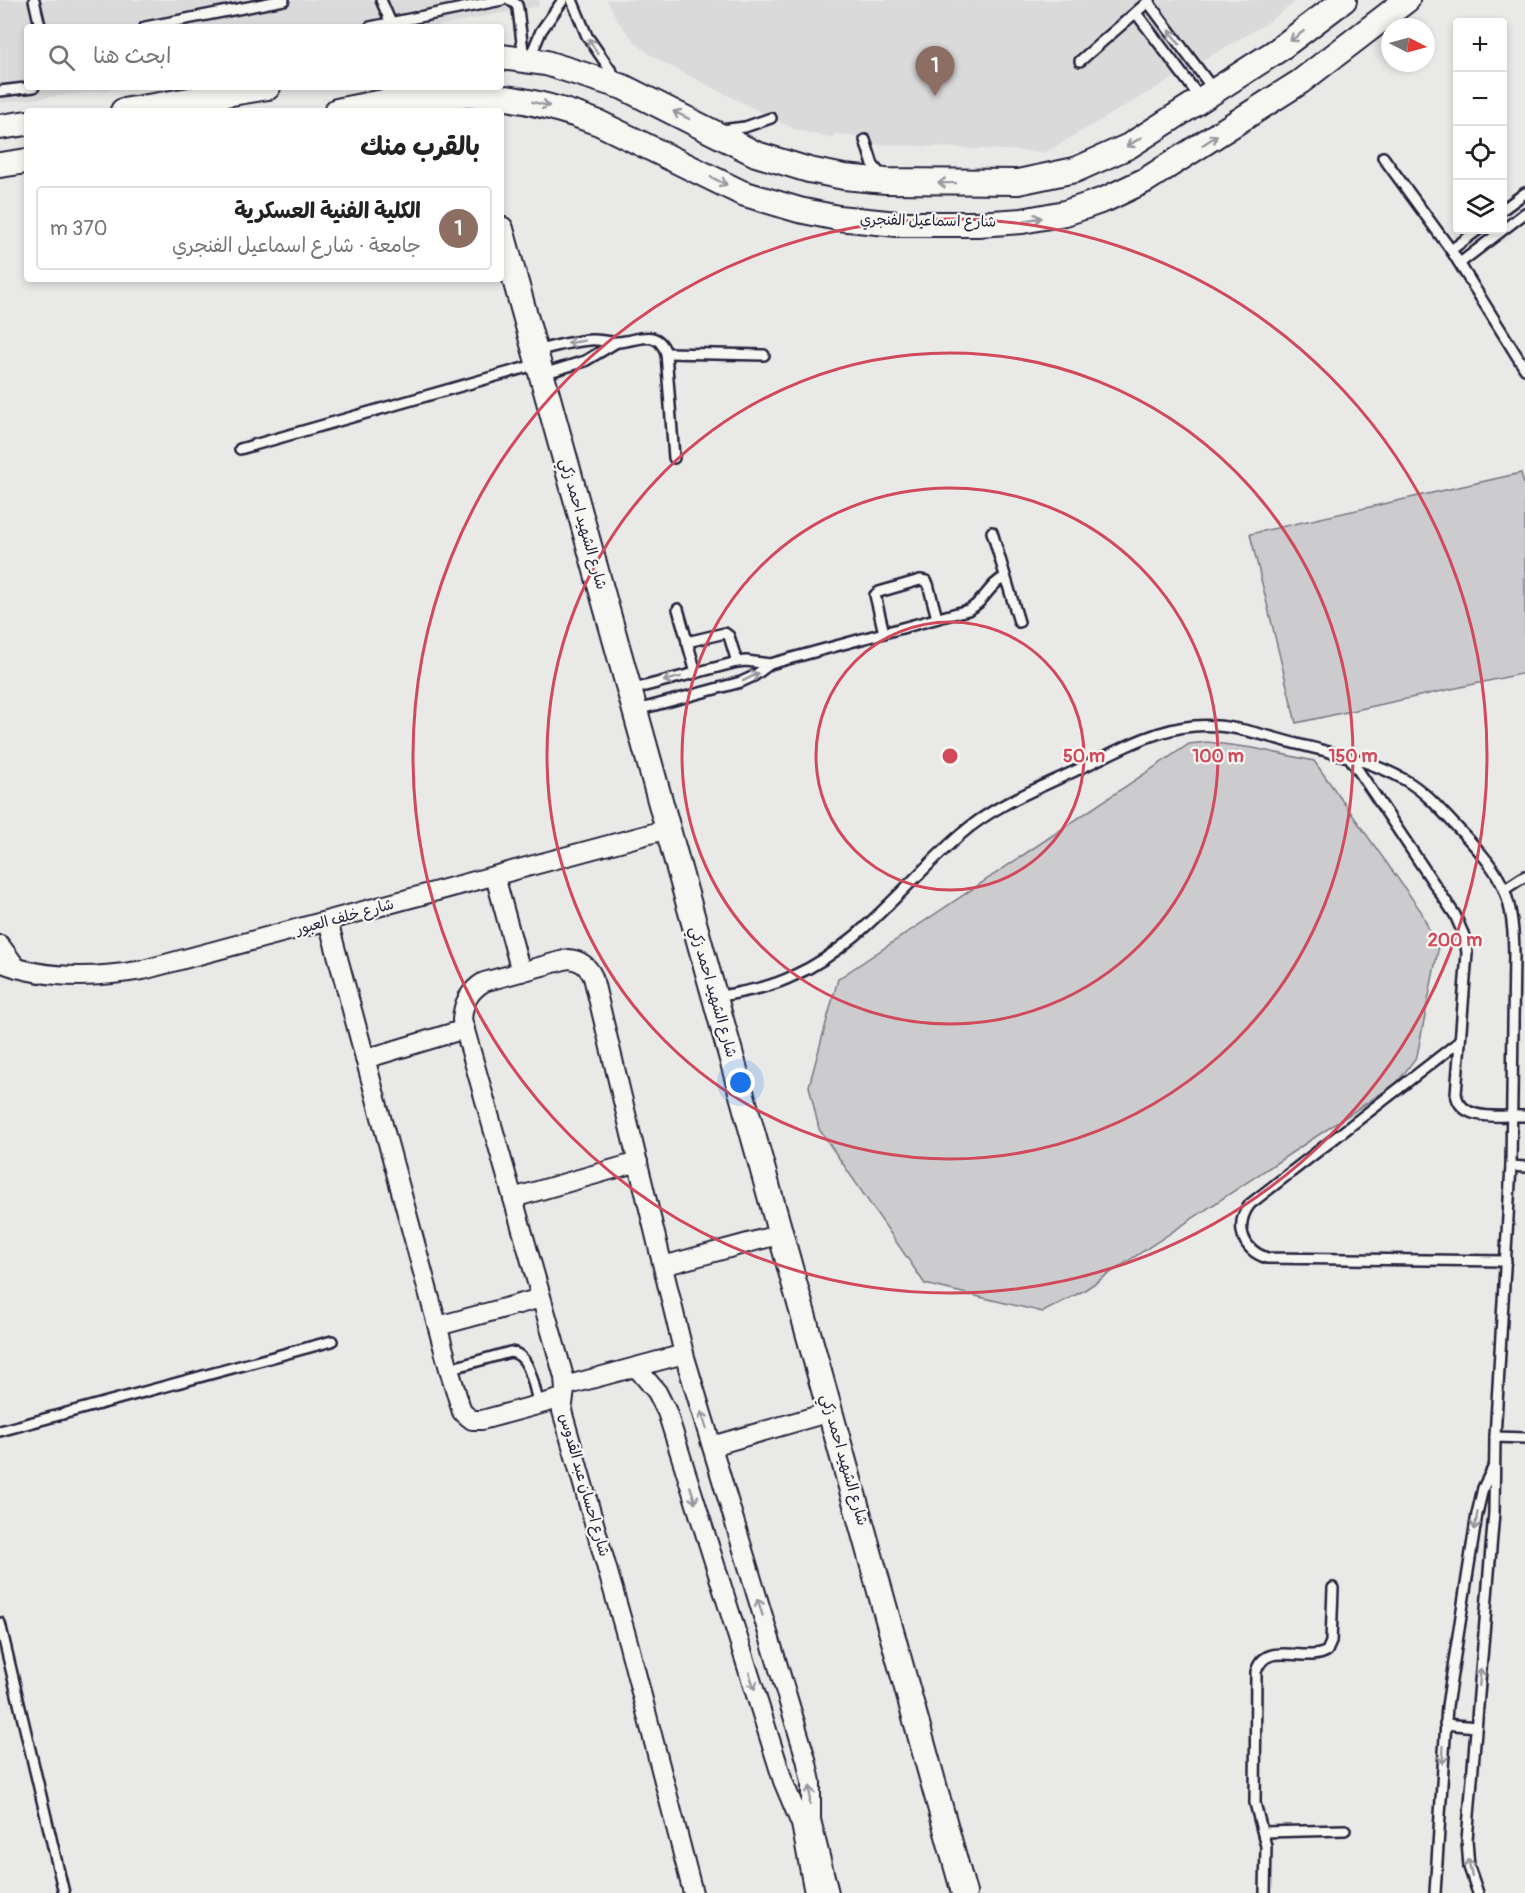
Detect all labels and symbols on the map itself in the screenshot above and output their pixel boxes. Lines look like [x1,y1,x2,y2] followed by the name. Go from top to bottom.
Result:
[1381,18,1435,72] north arrow
[1167,29,1180,45] one-way arrow
[1290,29,1306,42] one-way arrow
[587,38,599,55] one-way arrow
[916,46,954,96] pin: 1
[531,98,550,110] one-way arrow
[672,109,690,121] one-way arrow
[1201,134,1218,146] one-way arrow
[1126,137,1143,149] one-way arrow
[710,176,728,188] one-way arrow
[938,177,958,188] one-way arrow
[860,210,996,233] street label: شارع اسماعيل الفنجري
[1023,213,1043,224] one-way arrow
[566,337,586,348] one-way arrow
[552,456,611,593] street label: شارع الشهيد احمد زكي
[742,671,760,682] one-way arrow
[663,674,682,685] one-way arrow
[1063,745,1105,768] text: 50 m
[1192,745,1244,768] text: 100 m
[1329,745,1378,768] text: 150 m
[940,746,960,766] centre of rings
[293,895,396,939] street label: شارع خلف العبور
[682,924,741,1061] street label: شارع الشهيد احمد زكي
[1428,929,1482,952] text: 200 m
[726,1068,755,1097] your location
[813,1392,872,1529] street label: شارع الشهيد احمد زكي
[554,1411,614,1559] street label: شارع احسان عبد القدوس
[698,1411,709,1430] one-way arrow
[688,1485,699,1504] one-way arrow
[1470,1510,1481,1530] one-way arrow
[754,1598,765,1617] one-way arrow
[1475,1668,1486,1688] one-way arrow
[747,1671,758,1690] one-way arrow
[1437,1745,1448,1765] one-way arrow
[805,1785,816,1805] one-way arrow
[1463,1858,1475,1877] one-way arrow

